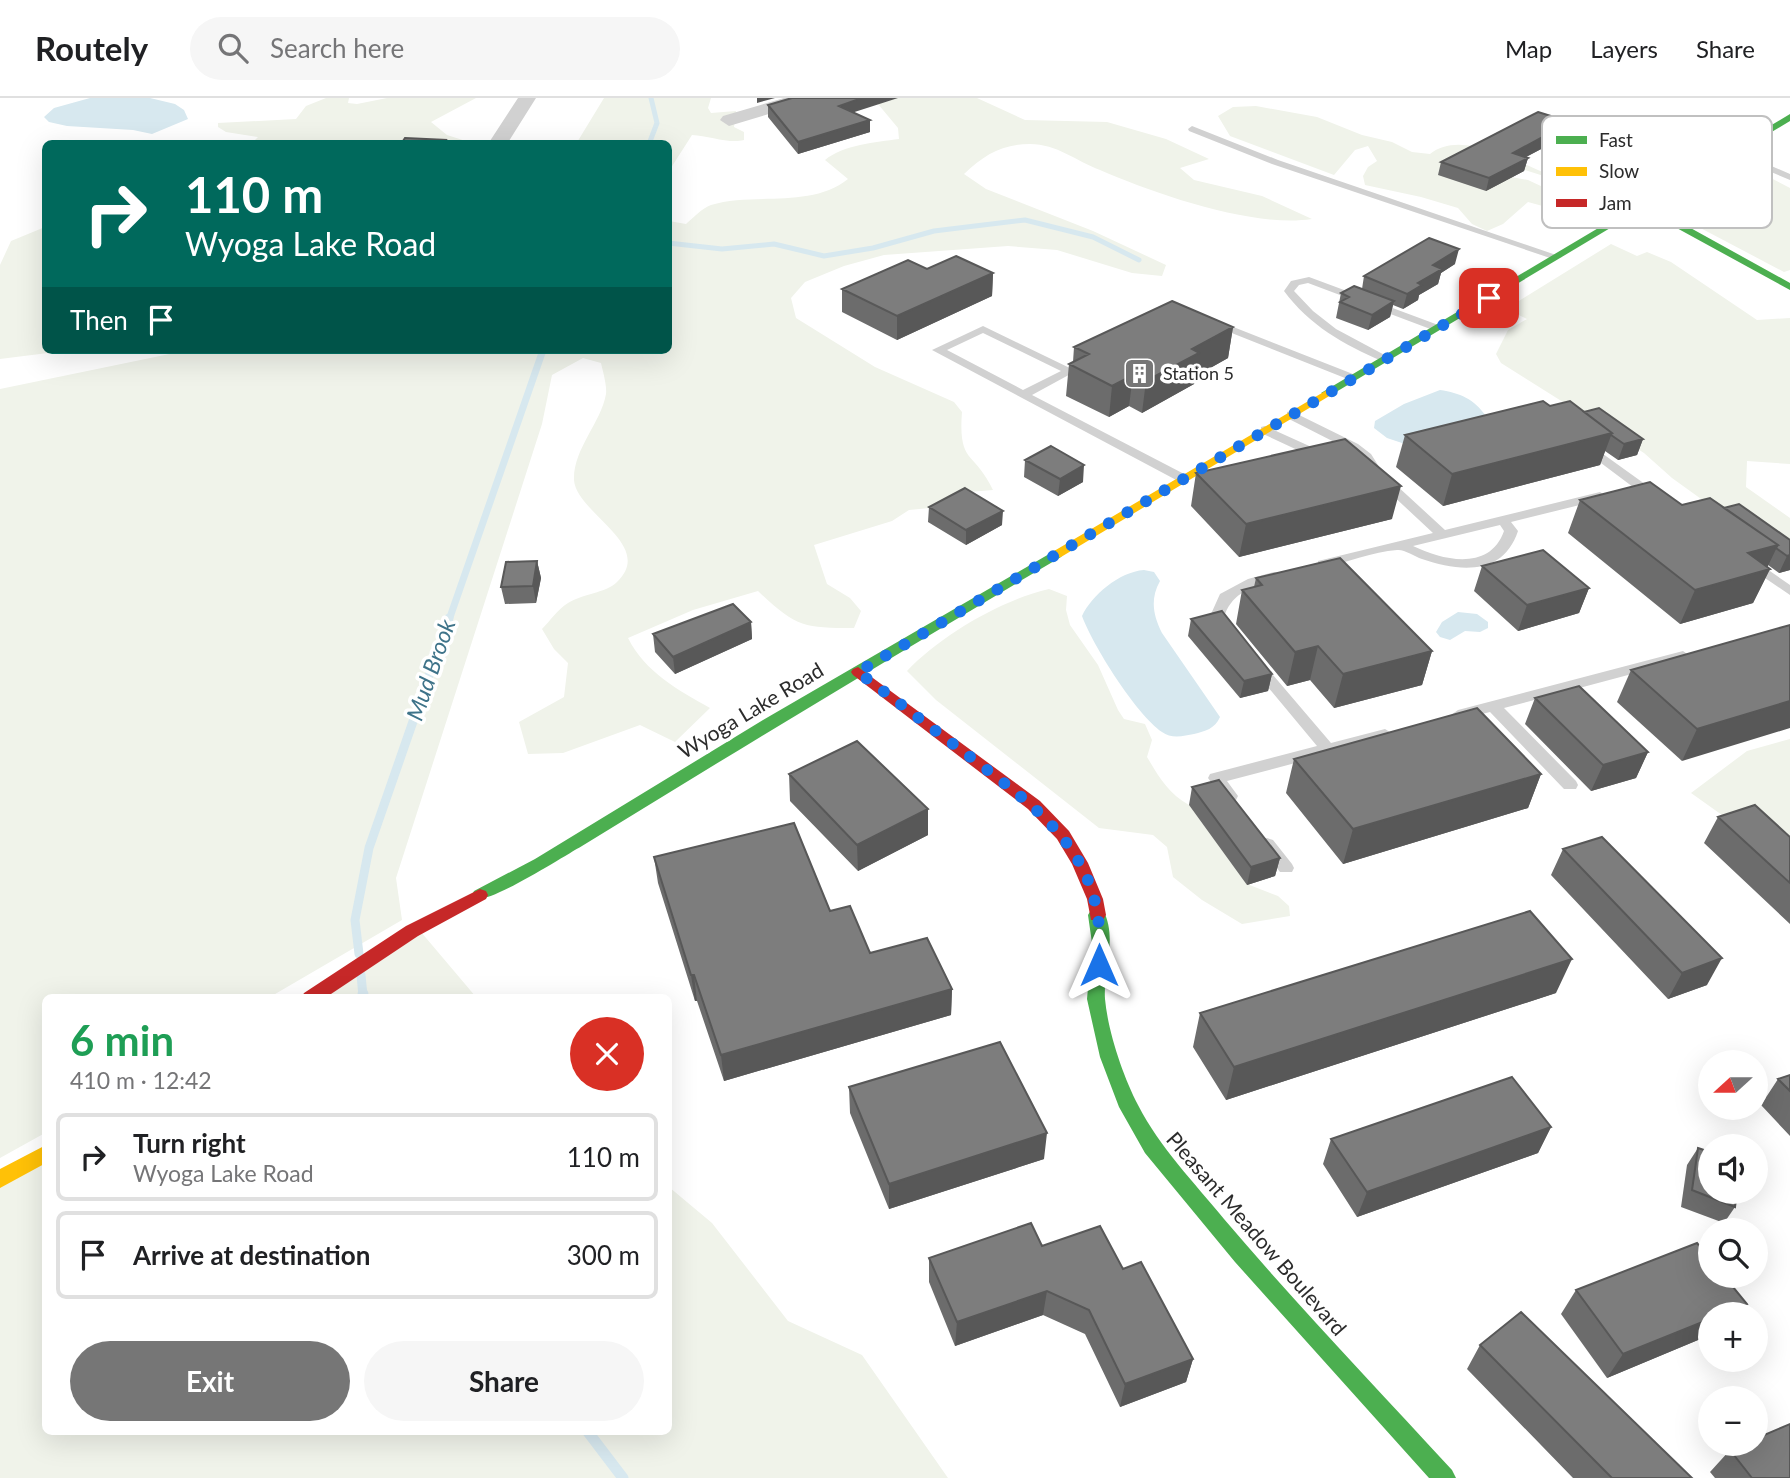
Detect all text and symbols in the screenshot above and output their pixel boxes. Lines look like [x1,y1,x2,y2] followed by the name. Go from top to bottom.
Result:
[190,17,680,80] search box
[35,28,148,68] text: Routely
[214,29,252,67] icon: search
[270,32,404,64] text: Search here
[1505,34,1552,63] text: Map
[1590,34,1658,63] text: Layers
[1696,34,1755,63] text: Share
[1542,116,1772,228] legend
[1599,128,1633,151] text: Fast
[1599,159,1639,182] text: Slow
[185,165,323,223] text: 110 m
[70,168,161,259] icon: right
[1599,191,1632,214] text: Jam
[185,224,436,263] text: Wyoga Lake Road
[1459,268,1519,328] pin
[1470,279,1508,317] icon: arrive
[142,301,180,339] icon: arrive
[70,304,128,336] text: Then
[1123,357,1157,391] building icon: Station 5
[1163,362,1234,384] place label: Station 5
[400,614,461,724] water label: Mud Brook
[673,657,827,763] street label: Wyoga Lake Road
[1062,928,1136,1002] position arrow
[70,1015,174,1065] text: 6 min
[570,1017,644,1091] button: close
[1698,1050,1768,1120] north arrow
[1698,1050,1768,1456] map controls
[70,1066,212,1094] text: 410 m · 12:42
[1162,1126,1352,1340] street label: Pleasant Meadow Boulevard
[133,1127,246,1159] text: Turn right
[1698,1134,1768,1204] button: sound
[74,1138,112,1176] icon: right
[567,1141,640,1173] text: 110 m
[133,1159,314,1187] text: Wyoga Lake Road
[1698,1218,1768,1288] button: search
[74,1236,112,1274] icon: arrive
[133,1239,370,1271] text: Arrive at destination
[567,1239,640,1271] text: 300 m
[1698,1302,1768,1372] button: +
[70,1341,350,1421] button: Exit
[364,1341,644,1421] button: Share
[1698,1386,1768,1456] button: −

